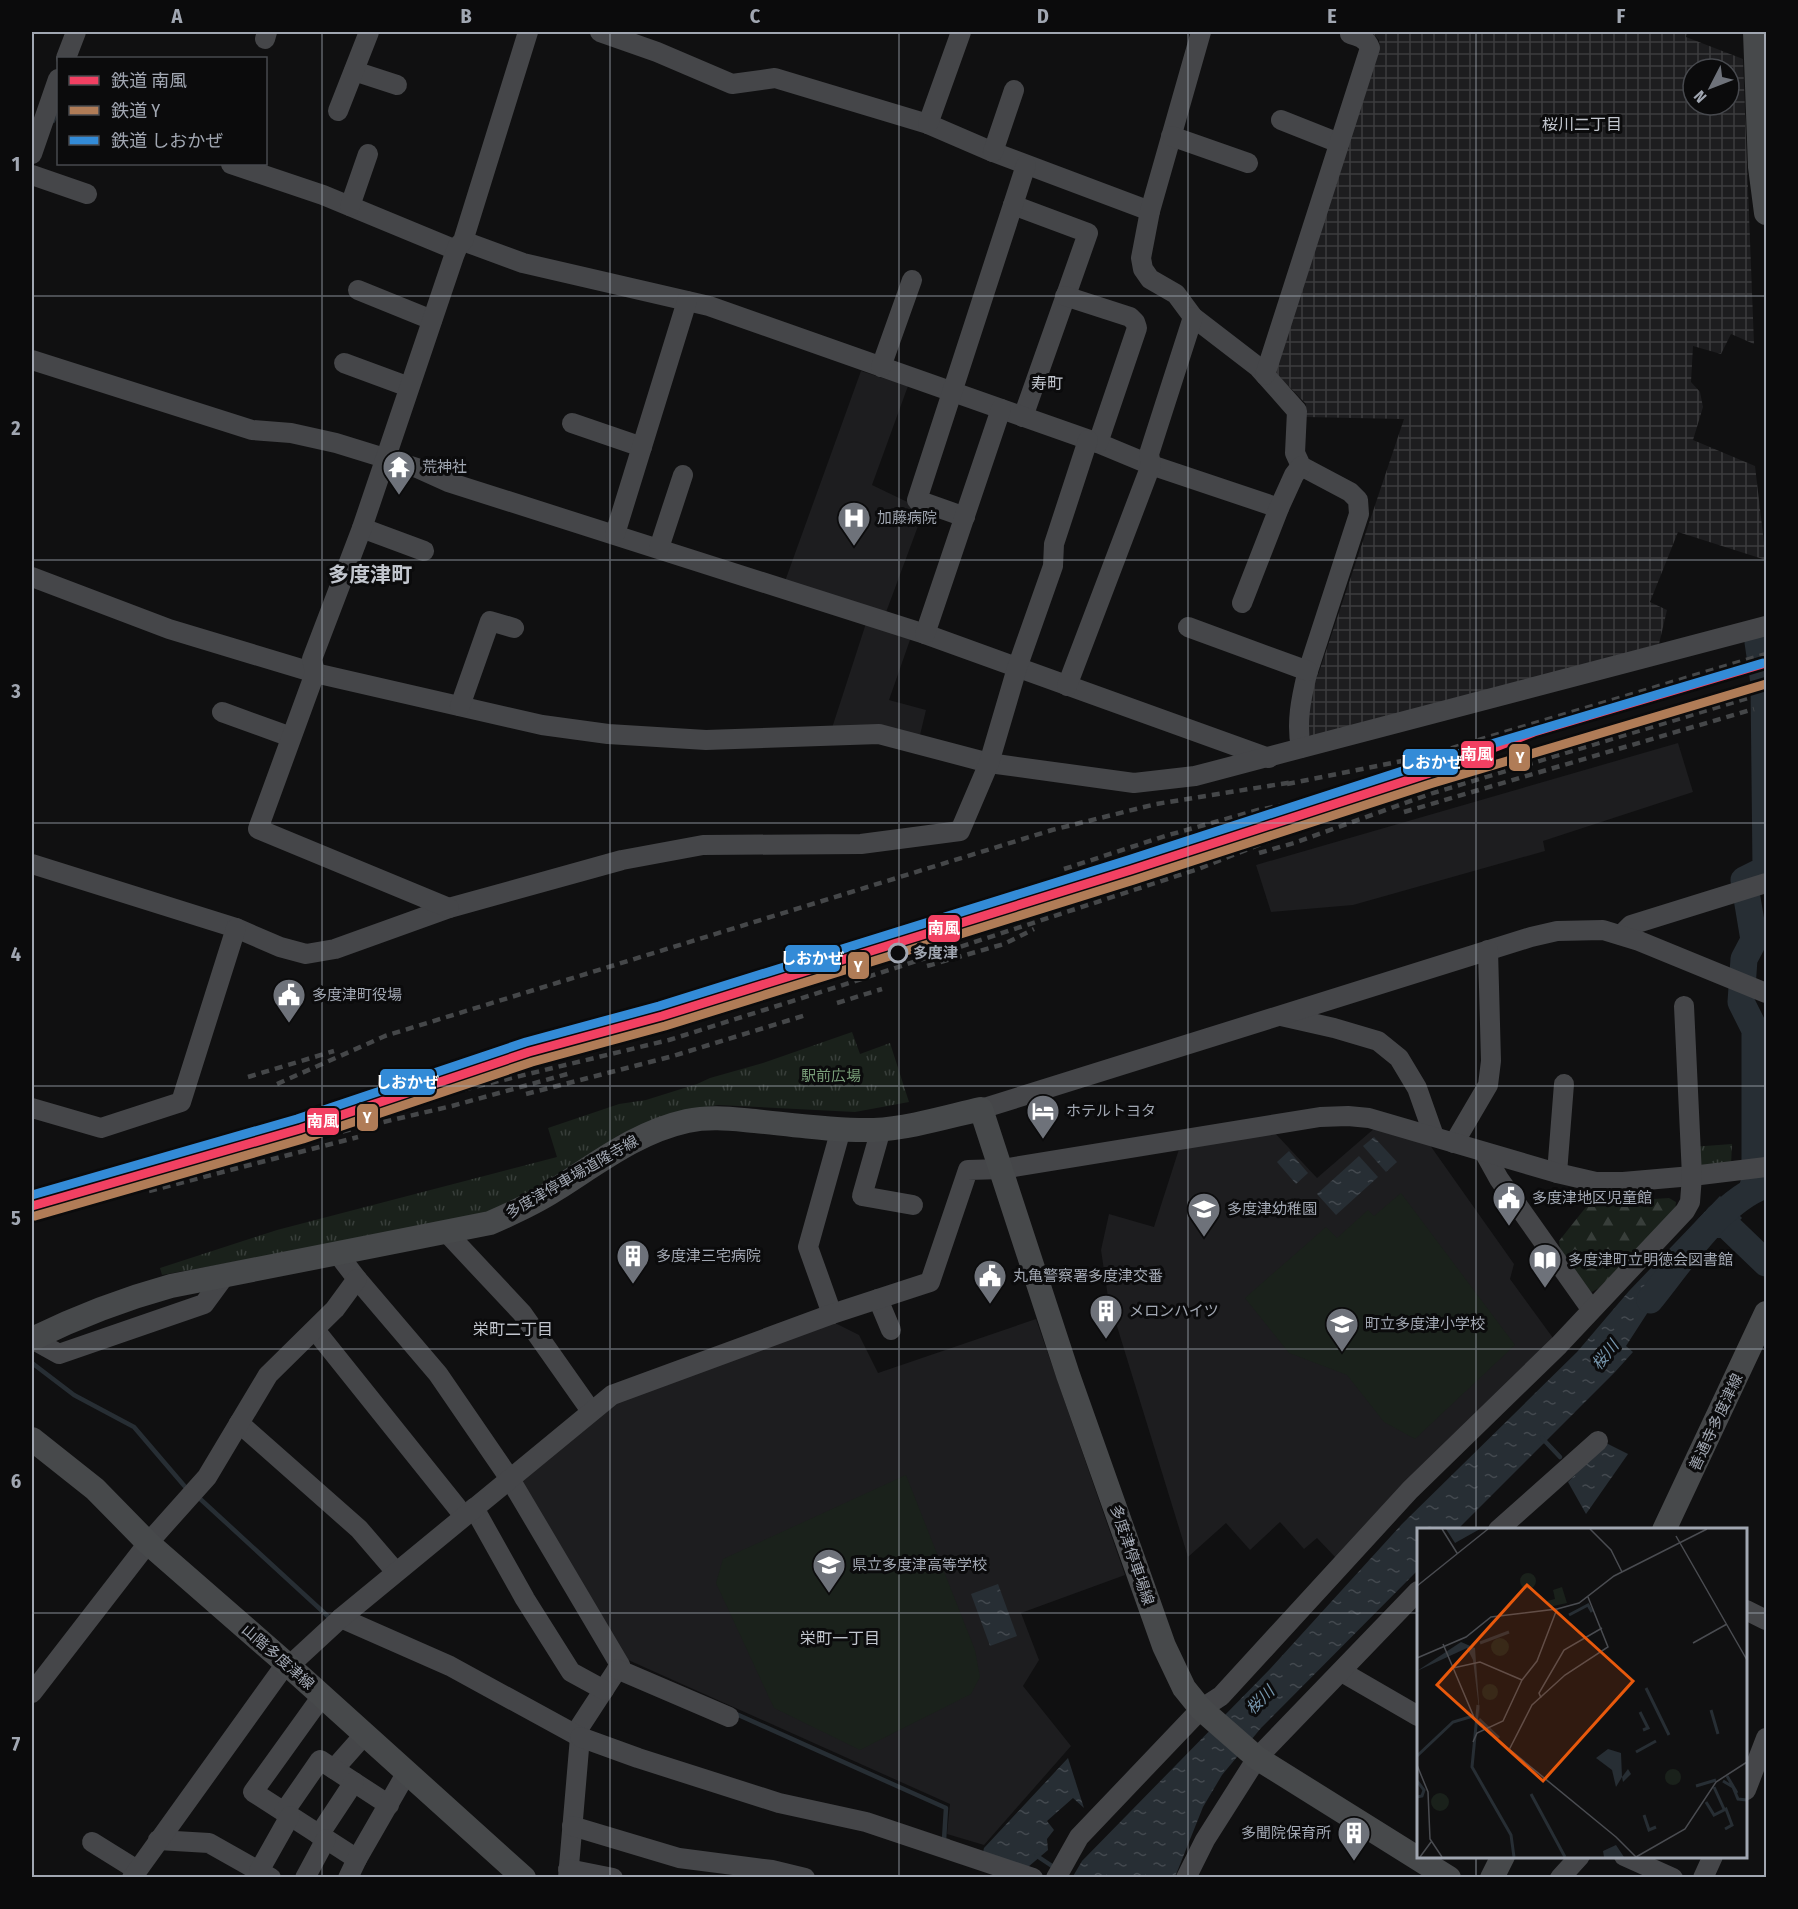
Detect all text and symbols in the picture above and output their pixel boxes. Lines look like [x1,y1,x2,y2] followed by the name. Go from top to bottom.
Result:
[171,4,184,28] text: A
[460,4,472,28] text: B
[750,4,761,28] text: C
[1037,4,1049,28] text: D
[1327,4,1337,28] text: E
[1617,4,1626,28] text: F
[57,57,267,165] legend
[1681,57,1741,117] north arrow
[111,70,187,92] text: 鉄道 南風
[1690,87,1710,107] text: N
[111,100,160,122] text: 鉄道 Y
[1542,115,1622,134] district label: 桜川二丁目
[111,130,223,152] text: 鉄道 しおかぜ
[12,152,20,176] text: 1
[1031,374,1063,393] district label: 寿町
[10,416,21,440] text: 2
[381,449,417,496] temple icon: 荒神社
[422,458,467,476] place label: 荒神社
[836,500,872,547] hospital icon: 加藤病院
[877,509,937,527] place label: 加藤病院
[328,562,412,588] district label: 多度津町
[10,679,21,703] text: 3
[1460,740,1495,769] line badge: 南風
[1508,743,1531,772] line badge: Y
[1461,745,1493,764] text: 南風
[1402,748,1459,776] line badge: しおかぜ
[1515,748,1525,767] text: Y
[1399,753,1463,772] text: しおかぜ
[927,914,961,943] line badge: 南風
[928,919,960,938] text: 南風
[11,942,21,966] text: 4
[888,943,908,963] marker: 多度津
[784,944,841,973] line badge: しおかぜ
[913,944,958,962] place label: 多度津
[780,949,844,968] text: しおかぜ
[847,951,870,980] line badge: Y
[853,957,863,976] text: Y
[271,977,307,1024] public building icon: 多度津町役場
[312,986,402,1004] place label: 多度津町役場
[801,1067,861,1085] park label: 駅前広場
[379,1068,436,1096] line badge: しおかぜ
[375,1073,439,1092] text: しおかぜ
[1025,1093,1061,1140] hotel icon: ホテルトヨタ
[1066,1102,1156,1120] place label: ホテルトヨタ
[356,1103,379,1132] line badge: Y
[306,1107,340,1136] line badge: 南風
[362,1108,372,1127] text: Y
[307,1112,339,1131] text: 南風
[503,1132,641,1222] street label: 多度津停車場道隆寺線
[1491,1180,1527,1227] public building icon: 多度津地区児童館
[1532,1189,1652,1207] place label: 多度津地区児童館
[1186,1191,1222,1238] school or university icon: 多度津幼稚園
[1227,1200,1317,1218] place label: 多度津幼稚園
[11,1206,21,1230] text: 5
[615,1238,651,1285] building icon: 多度津三宅病院
[1527,1242,1563,1289] library icon: 多度津町立明徳会図書館
[656,1247,761,1265] place label: 多度津三宅病院
[1568,1251,1733,1269] place label: 多度津町立明徳会図書館
[972,1258,1008,1305] public building icon: 丸亀警察署多度津交番
[1013,1267,1163,1285] place label: 丸亀警察署多度津交番
[1088,1293,1124,1340] building icon: メロンハイツ
[1129,1302,1219,1320] place label: メロンハイツ
[1324,1306,1360,1353] school or university icon: 町立多度津小学校
[1365,1315,1485,1333] place label: 町立多度津小学校
[473,1320,553,1339] district label: 栄町二丁目
[1588,1335,1624,1373] water label: 桜川
[1686,1371,1746,1473] street label: 善通寺多度津線
[11,1469,21,1493] text: 6
[1106,1502,1158,1608] street label: 多度津停車場線
[1417,1528,1747,1858] inset map
[811,1547,847,1594] school or university icon: 県立多度津高等学校
[852,1556,987,1574] place label: 県立多度津高等学校
[238,1621,318,1693] street label: 山階多度津線
[800,1629,880,1648] district label: 栄町一丁目
[1242,1681,1279,1718] water label: 桜川
[12,1732,21,1756] text: 7
[1336,1815,1372,1862] building icon: 多聞院保育所
[1241,1824,1331,1842] place label: 多聞院保育所

